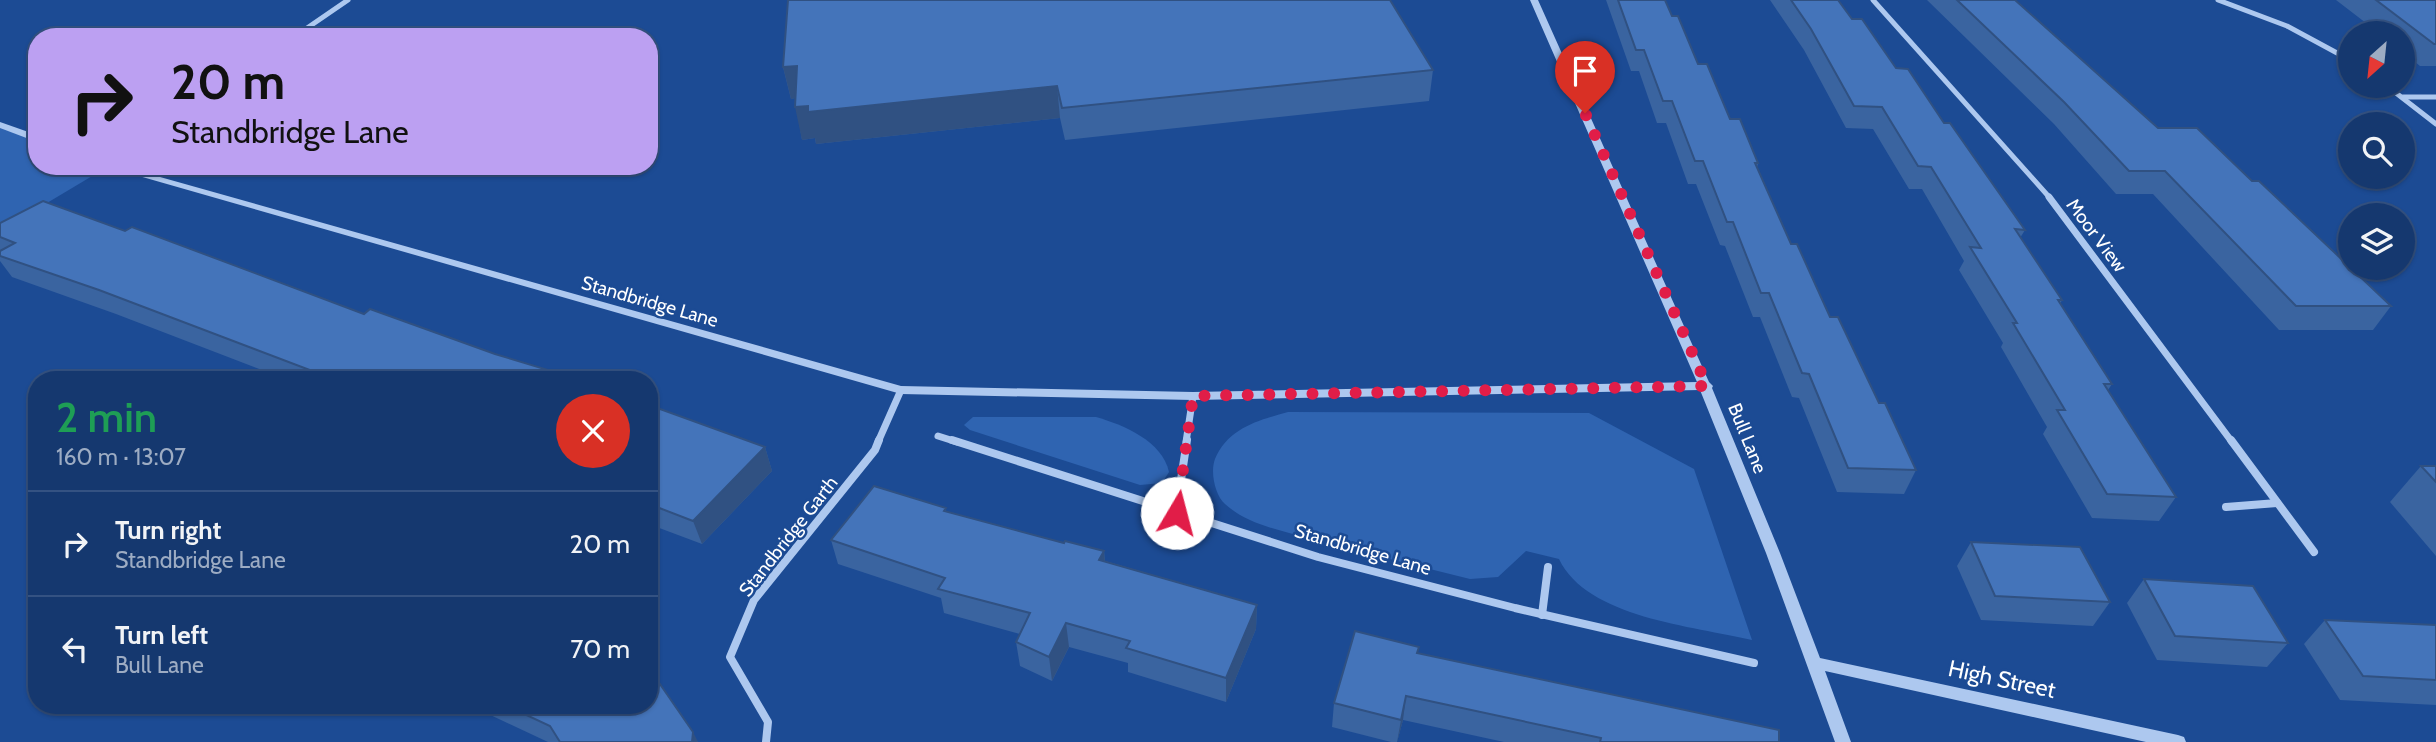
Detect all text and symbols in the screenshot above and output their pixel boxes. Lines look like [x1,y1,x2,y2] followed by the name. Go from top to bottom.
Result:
[2338,21,2415,98] north arrow
[2338,21,2415,280] map controls
[1555,41,1615,113] pin
[171,52,285,111] text: 20 m
[1566,52,1604,90] icon: arrive
[56,56,147,147] icon: right
[171,112,409,151] text: Standbridge Lane
[2338,112,2415,189] button: search
[2061,194,2132,277] street label: Moor View
[2338,203,2415,280] button: layers
[579,271,721,332] street label: Standbridge Lane
[56,391,157,443] text: 2 min
[556,394,630,468] button: close
[1723,400,1772,477] street label: Bull Lane
[56,443,186,471] text: 160 m · 13:07
[734,471,843,601] street label: Standbridge Garth
[1140,476,1214,550] position arrow
[115,514,221,546] text: Turn right
[1292,519,1434,580] street label: Standbridge Lane
[56,525,94,563] icon: right
[570,528,630,560] text: 20 m
[115,546,286,574] text: Standbridge Lane
[115,619,208,651] text: Turn left
[56,630,94,668] icon: left
[570,633,630,665] text: 70 m
[115,651,204,679] text: Bull Lane
[1946,654,2059,704] street label: High Street

